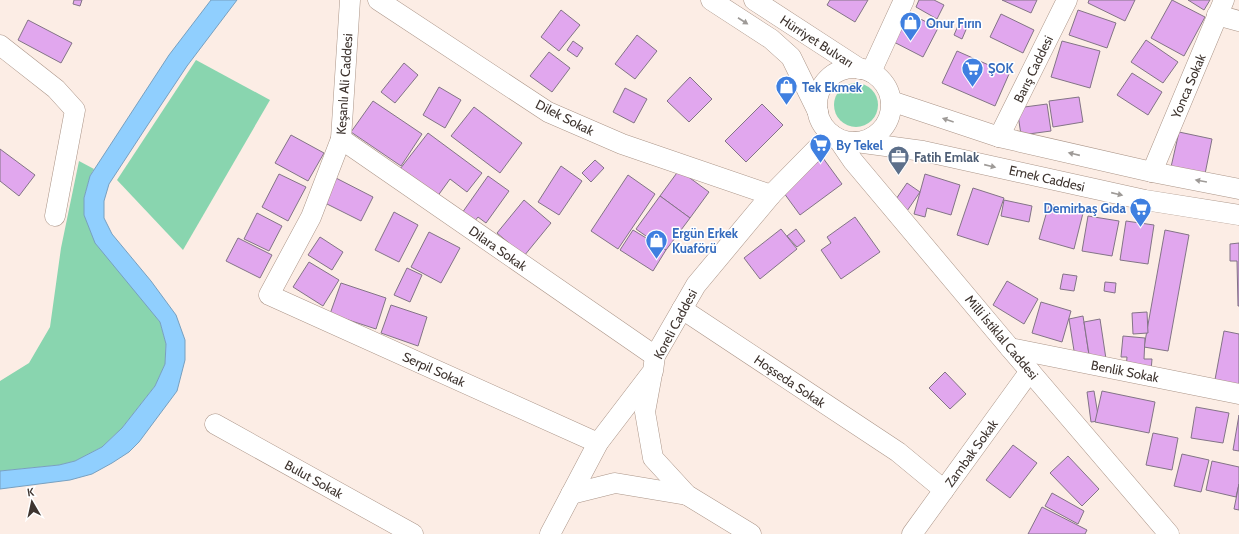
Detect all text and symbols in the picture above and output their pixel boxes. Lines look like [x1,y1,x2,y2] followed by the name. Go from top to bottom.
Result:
[897,10,923,43] shop icon: Onur Fırın
[777,11,857,71] street label: Hürriyet Bulvarı
[926,15,982,31] place label: Onur Fırın
[738,17,748,25] one-way arrow
[332,33,356,135] street label: Keşanlı Ali Caddesi
[1010,33,1056,105] street label: Barış Caddesi
[1167,51,1209,121] street label: Yonca Sokak
[959,55,985,88] supermarket icon: ŞOK
[988,60,1014,76] place label: ŞOK
[774,74,800,107] shop icon: Tek Ekmek
[802,79,863,95] place label: Tek Ekmek
[533,96,597,139] street label: Dilek Sokak
[942,117,954,123] one-way arrow
[807,132,833,165] supermarket icon: By Tekel
[836,137,883,153] place label: By Tekel
[886,144,912,177] office icon: Fatih Emlak
[914,149,980,165] place label: Fatih Emlak
[1067,151,1080,157] one-way arrow
[1008,162,1086,194] street label: Emek Caddesi
[984,163,997,169] one-way arrow
[1195,178,1207,184] one-way arrow
[1111,191,1123,197] one-way arrow
[1128,195,1154,228] supermarket icon: Demirbaş Gıda
[1043,200,1127,216] place label: Demirbaş Gıda
[466,222,530,274] street label: Dilara Sokak
[672,225,739,256] place label: Ergün Erkek Kuaförü
[644,227,670,260] shop icon: Ergün Erkek Kuaförü
[650,286,700,362] street label: Koreli Caddesi
[962,291,1042,383] street label: Milli İstiklal Caddesi
[400,348,468,390] street label: Serpil Sokak
[751,351,829,411] street label: Hoşseda Sokak
[1090,357,1160,385] street label: Benlik Sokak
[941,416,1001,490] street label: Zambak Sokak
[282,456,346,502] street label: Bulut Sokak
[12,482,52,522] north arrow
[26,485,35,500] text: K

